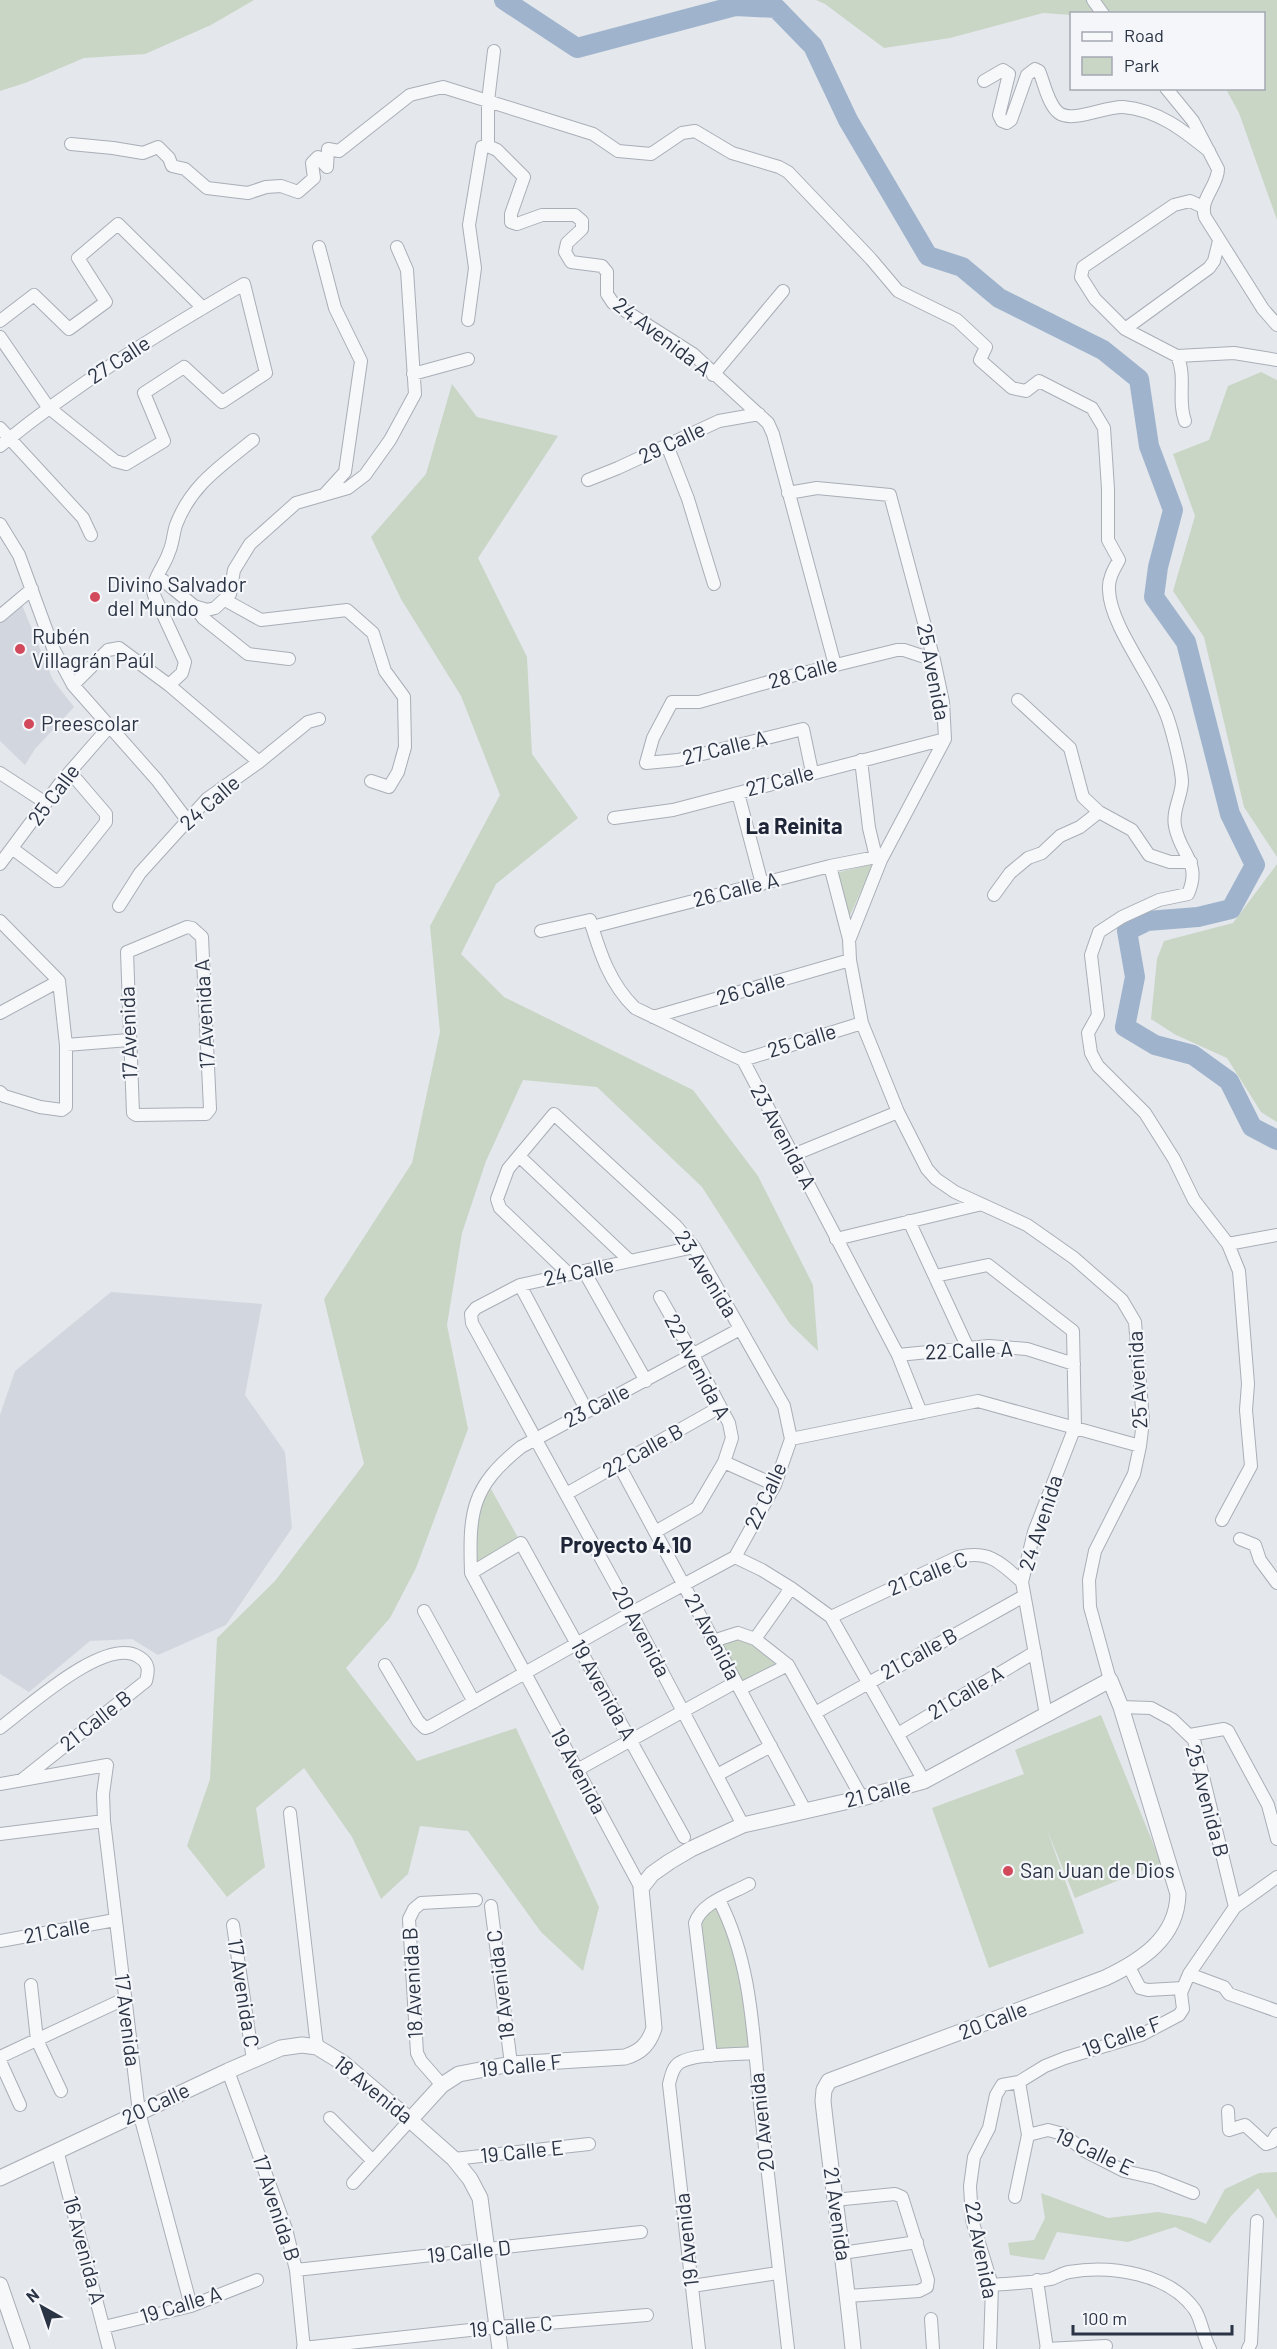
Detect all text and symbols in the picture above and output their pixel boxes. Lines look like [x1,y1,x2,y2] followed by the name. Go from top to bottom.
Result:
[1070,12,1265,90] legend
[1124,24,1164,46] text: Road
[1124,54,1159,76] text: Park
[609,291,717,381] street label: 24 Avenida A
[82,329,154,388] street label: 27 Calle
[634,415,709,468] street label: 29 Calle
[107,571,247,620] place label: Divino Salvador del Mundo
[88,590,102,604] marker: Divino Salvador del Mundo
[913,621,956,722] street label: 25 Avenida
[32,623,154,672] place label: Rubén Villagrán Paúl
[13,642,27,656] marker: Rubén Villagrán Paúl
[765,650,840,693] street label: 28 Calle
[41,710,139,735] place label: Preescolar
[22,717,36,731] marker: Preescolar
[680,724,770,769] street label: 27 Calle A
[22,758,84,830] street label: 25 Calle
[743,758,816,801] street label: 27 Calle
[174,769,244,835] street label: 24 Calle
[745,812,843,838] district label: La Reinita
[690,866,781,911] street label: 26 Calle A
[188,958,219,1070] street label: 17 Avenida A
[713,966,788,1009] street label: 26 Calle
[113,986,142,1080] street label: 17 Avenida
[764,1017,839,1062] street label: 25 Calle
[746,1080,822,1193] street label: 23 Avenida A
[671,1225,744,1321] street label: 23 Avenida
[541,1251,616,1290] street label: 24 Calle
[660,1309,737,1423] street label: 22 Avenida A
[1121,1330,1152,1430] street label: 25 Avenida
[925,1335,1014,1364] street label: 22 Calle A
[559,1378,633,1432] street label: 23 Calle
[598,1417,687,1482] street label: 22 Calle B
[738,1458,791,1533] street label: 22 Calle
[1012,1472,1067,1573] street label: 24 Avenida
[560,1531,692,1557] district label: Proyecto 4.10
[884,1545,971,1600] street label: 21 Calle C
[608,1582,677,1681] street label: 20 Avenida
[680,1589,747,1684] street label: 21 Avenida
[875,1621,961,1684] street label: 21 Calle B
[566,1635,642,1744] street label: 19 Avenida A
[923,1659,1008,1724] street label: 21 Calle A
[54,1684,136,1756] street label: 21 Calle B
[546,1723,613,1818] street label: 19 Avenida
[1181,1742,1235,1860] street label: 25 Avenida B
[842,1771,913,1812] street label: 21 Calle
[1020,1857,1175,1882] place label: San Juan de Dios
[1001,1864,1015,1878] marker: San Juan de Dios
[22,1911,92,1948] street label: 21 Calle
[396,1927,427,2040] street label: 18 Avenida B
[480,1928,519,2042] street label: 18 Avenida C
[224,1936,265,2049] street label: 17 Avenida C
[110,1972,147,2068] street label: 17 Avenida
[955,1995,1030,2044] street label: 20 Calle
[1078,2010,1165,2061] street label: 19 Calle F
[478,2048,563,2081] street label: 19 Calle F
[329,2049,418,2128] street label: 18 Avenida
[743,2072,778,2173] street label: 20 Avenida
[118,2076,193,2129] street label: 20 Calle
[1051,2122,1138,2180] street label: 19 Calle E
[479,2134,565,2167] street label: 19 Calle E
[248,2151,306,2264] street label: 17 Avenida B
[820,2165,857,2262] street label: 21 Avenida
[668,2192,703,2288] street label: 19 Avenida
[59,2193,112,2307] street label: 16 Avenida A
[961,2199,1004,2300] street label: 22 Avenida
[426,2234,512,2267] street label: 19 Calle D
[12,2277,72,2337] north arrow
[137,2279,224,2328] street label: 19 Calle A
[22,2284,42,2306] text: N
[1073,2298,1232,2336] scale bar
[1082,2307,1127,2329] text: 100 m
[468,2309,554,2342] street label: 19 Calle C

